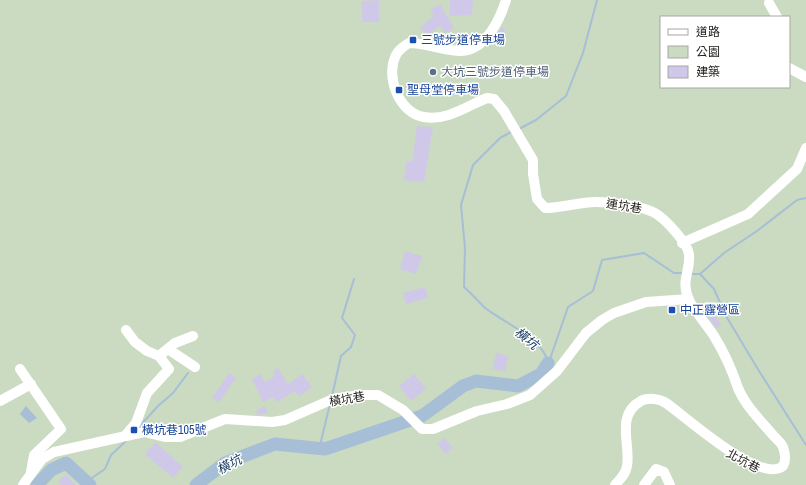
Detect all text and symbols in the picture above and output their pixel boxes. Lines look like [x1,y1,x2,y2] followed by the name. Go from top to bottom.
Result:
[660,16,790,88] legend
[696,24,720,40] text: 道路
[421,32,505,48] place label: 三號步道停車場
[408,35,418,45] marker: 三號步道停車場
[696,44,720,60] text: 公園
[441,64,549,80] place label: 大坑三號步道停車場
[696,64,720,80] text: 建築
[428,67,438,77] marker: 大坑三號步道停車場
[407,82,479,98] place label: 聖母堂停車場
[394,85,404,95] marker: 聖母堂停車場
[605,195,643,217] street label: 連坑巷
[680,302,740,318] place label: 中正露營區
[667,305,677,315] marker: 中正露營區
[511,324,544,355] water label: 橫坑
[328,388,366,410] street label: 橫坑巷
[142,422,206,438] place label: 橫坑巷105號
[129,425,139,435] marker: 橫坑巷105號
[723,445,763,477] street label: 北坑巷
[214,450,246,478] water label: 橫坑

